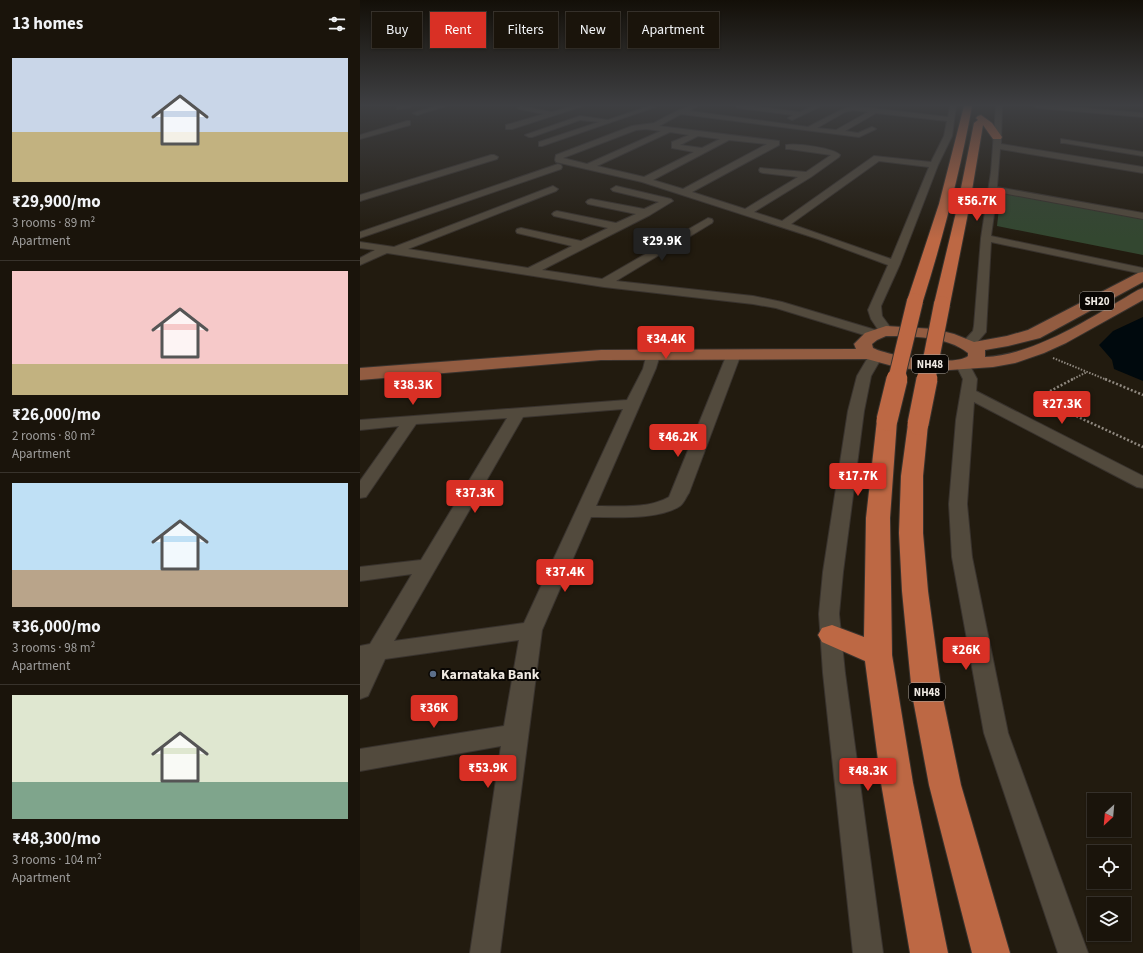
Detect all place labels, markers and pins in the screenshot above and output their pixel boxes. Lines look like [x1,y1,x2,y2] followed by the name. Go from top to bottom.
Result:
[944,188,1010,222] pin: ₹56.7K
[629,228,695,262] pin: ₹29.9K
[633,326,699,360] pin: ₹34.4K
[380,372,446,406] pin: ₹38.3K
[1029,391,1095,425] pin: ₹27.3K
[645,424,711,458] pin: ₹46.2K
[825,463,891,497] pin: ₹17.7K
[442,480,508,514] pin: ₹37.3K
[532,559,598,593] pin: ₹37.4K
[942,637,990,671] pin: ₹26K
[441,665,540,685] place label: Karnataka Bank
[428,669,438,679] marker: Karnataka Bank
[410,695,458,729] pin: ₹36K
[455,755,521,789] pin: ₹53.9K
[835,758,901,792] pin: ₹48.3K

